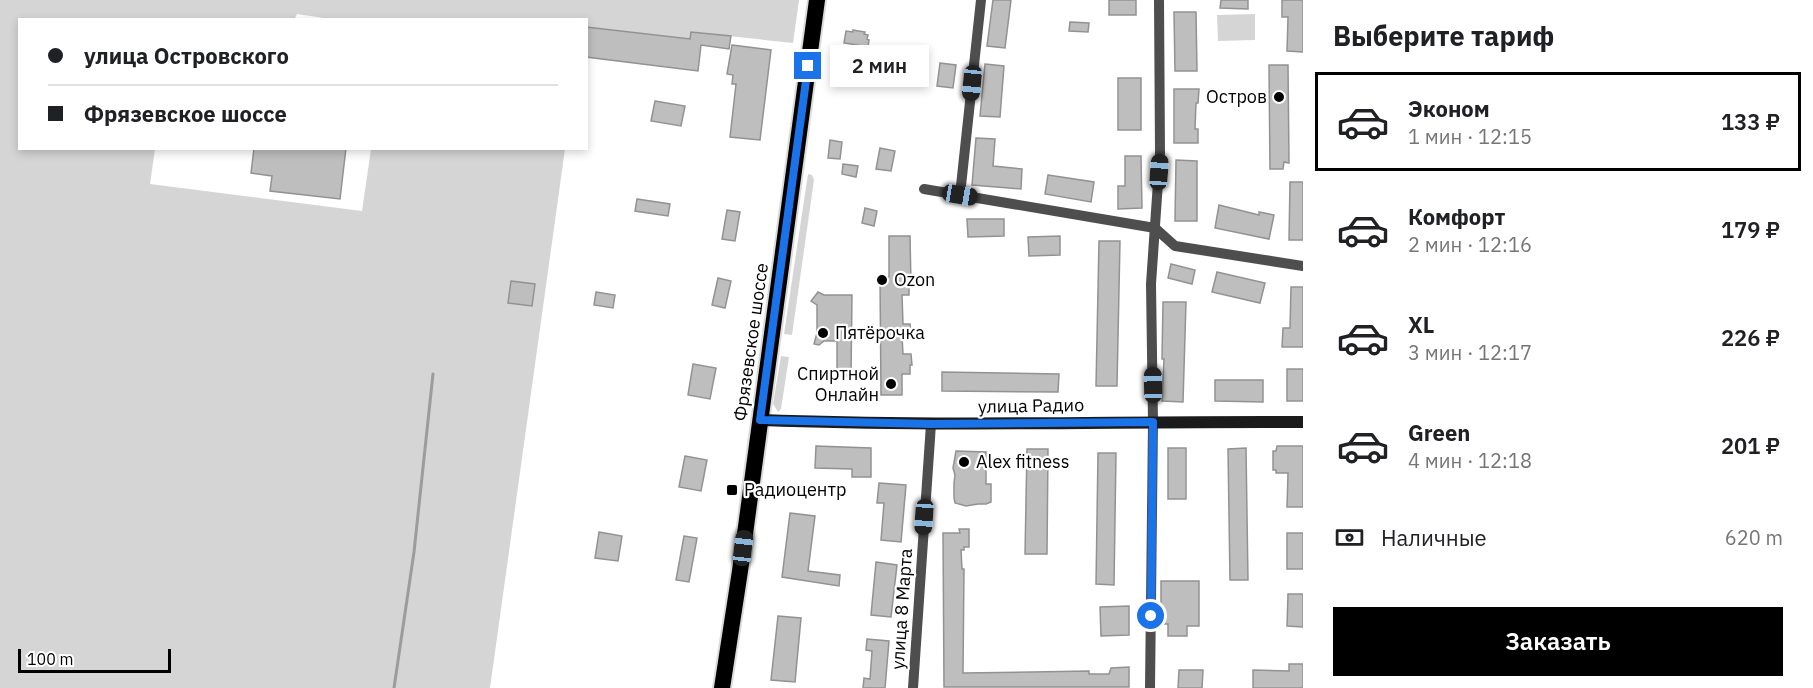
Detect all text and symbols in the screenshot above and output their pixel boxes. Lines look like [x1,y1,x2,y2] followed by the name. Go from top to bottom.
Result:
[1333,18,1554,53] text: Выберите тариф
[84,41,289,70] text: улица Островского
[829,45,928,87] callout: 2 мин
[794,52,821,79] route end
[852,52,907,79] text: 2 мин
[961,64,983,102] car
[1206,85,1267,108] place label: Остров
[1272,90,1286,104] marker: Остров
[1408,94,1490,123] text: Эконом
[1336,95,1390,149] icon: car
[84,99,287,128] text: Фрязевское шоссе
[1721,107,1780,136] text: 133 ₽
[1408,123,1532,150] text: 1 мин · 12:15
[1149,153,1169,191] car
[941,183,979,207] car
[1408,202,1505,231] text: Комфорт
[1336,203,1390,257] icon: car
[1721,215,1780,244] text: 179 ₽
[1408,231,1532,258] text: 2 мин · 12:16
[728,261,773,422] street label: Фрязевское шоссе
[894,268,935,291] place label: Ozon
[875,273,889,287] marker: Ozon
[1408,310,1434,339] text: XL
[1336,311,1390,365] icon: car
[835,321,925,344] place label: Пятёрочка
[1721,323,1780,352] text: 226 ₽
[816,326,830,340] marker: Пятёрочка
[1408,339,1532,366] text: 3 мин · 12:17
[797,362,879,406] place label: Спиртной Онлайн
[1144,367,1162,403] car
[884,377,898,391] marker: Спиртной Онлайн
[978,393,1084,418] street label: улица Радио
[1408,418,1470,447] text: Green
[1336,419,1390,473] icon: car
[1721,431,1780,460] text: 201 ₽
[1408,447,1532,474] text: 4 мин · 12:18
[976,450,1070,473] place label: Alex fitness
[957,455,971,469] marker: Alex fitness
[744,478,846,501] place label: Радиоцентр
[725,483,739,497] marker: Радиоцентр
[914,498,934,536] car
[1333,521,1366,554] icon: cash
[1381,523,1487,552] text: Наличные
[1725,524,1783,551] text: 620 m
[732,529,754,567] car
[886,547,917,670] street label: улица 8 Марта
[1137,602,1164,629] route start
[1333,607,1783,676] button: Заказать
[18,646,171,674] scale bar
[27,649,74,669] text: 100 m

